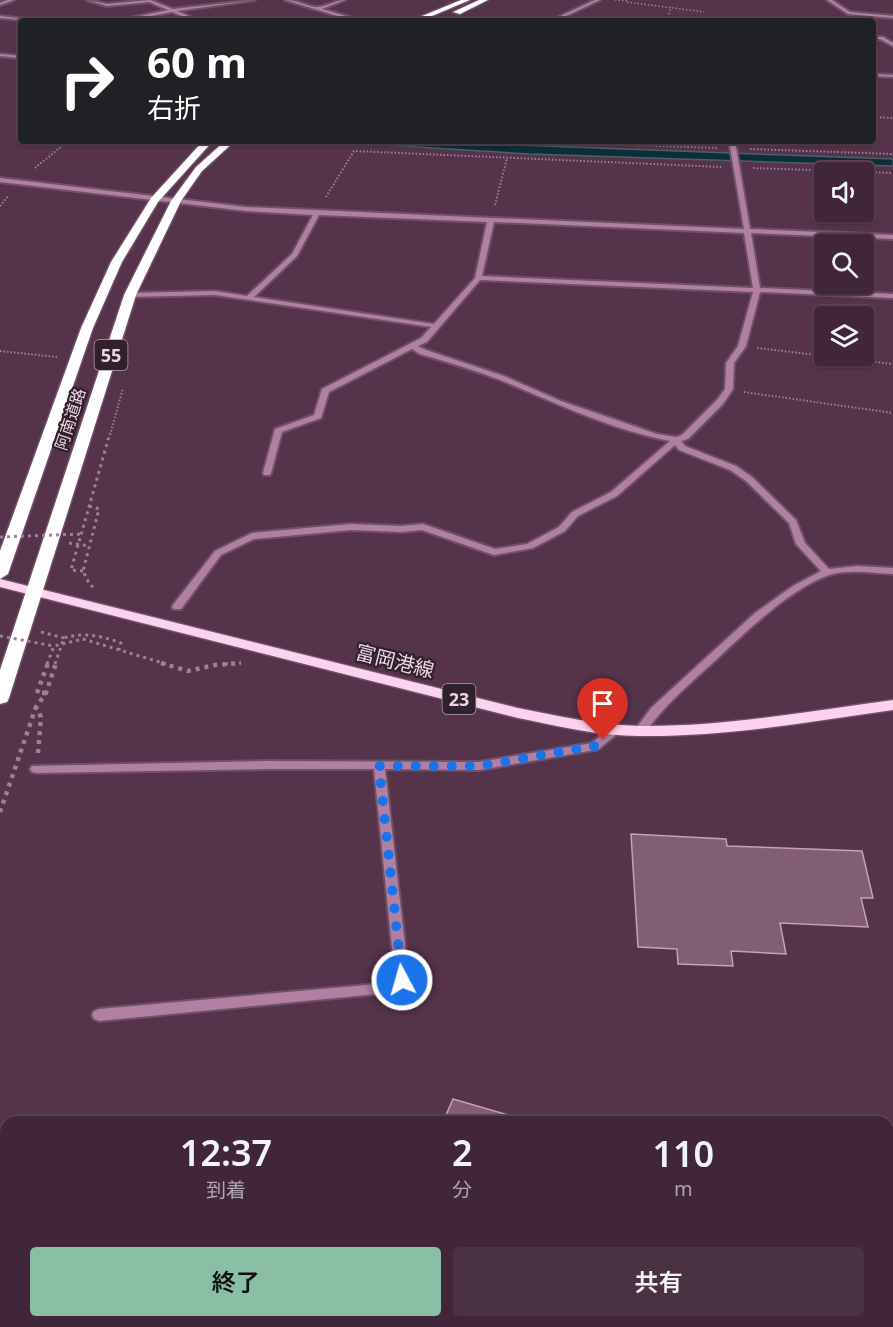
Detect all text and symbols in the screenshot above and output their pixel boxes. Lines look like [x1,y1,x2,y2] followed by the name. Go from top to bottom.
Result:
[147,33,247,90] text: 60 m
[48,42,126,120] icon: right
[147,89,201,126] text: 右折
[814,162,874,366] map controls
[814,162,874,222] button: sound
[814,234,874,294] button: search
[814,306,874,366] button: layers
[94,340,128,370] road number: 55
[50,385,90,453] street label: 阿南道路
[353,638,437,684] street label: 富岡港線
[577,678,628,740] pin
[442,684,476,714] road number: 23
[586,687,619,720] icon: arrive
[370,948,434,1012] position arrow
[180,1128,272,1177] text: 12:37
[452,1128,473,1177] text: 2
[652,1129,714,1178] text: 110
[674,1175,693,1202] text: m
[206,1176,246,1203] text: 到着
[452,1176,472,1203] text: 分
[30,1247,441,1316] button: 終了
[453,1247,864,1316] button: 共有

